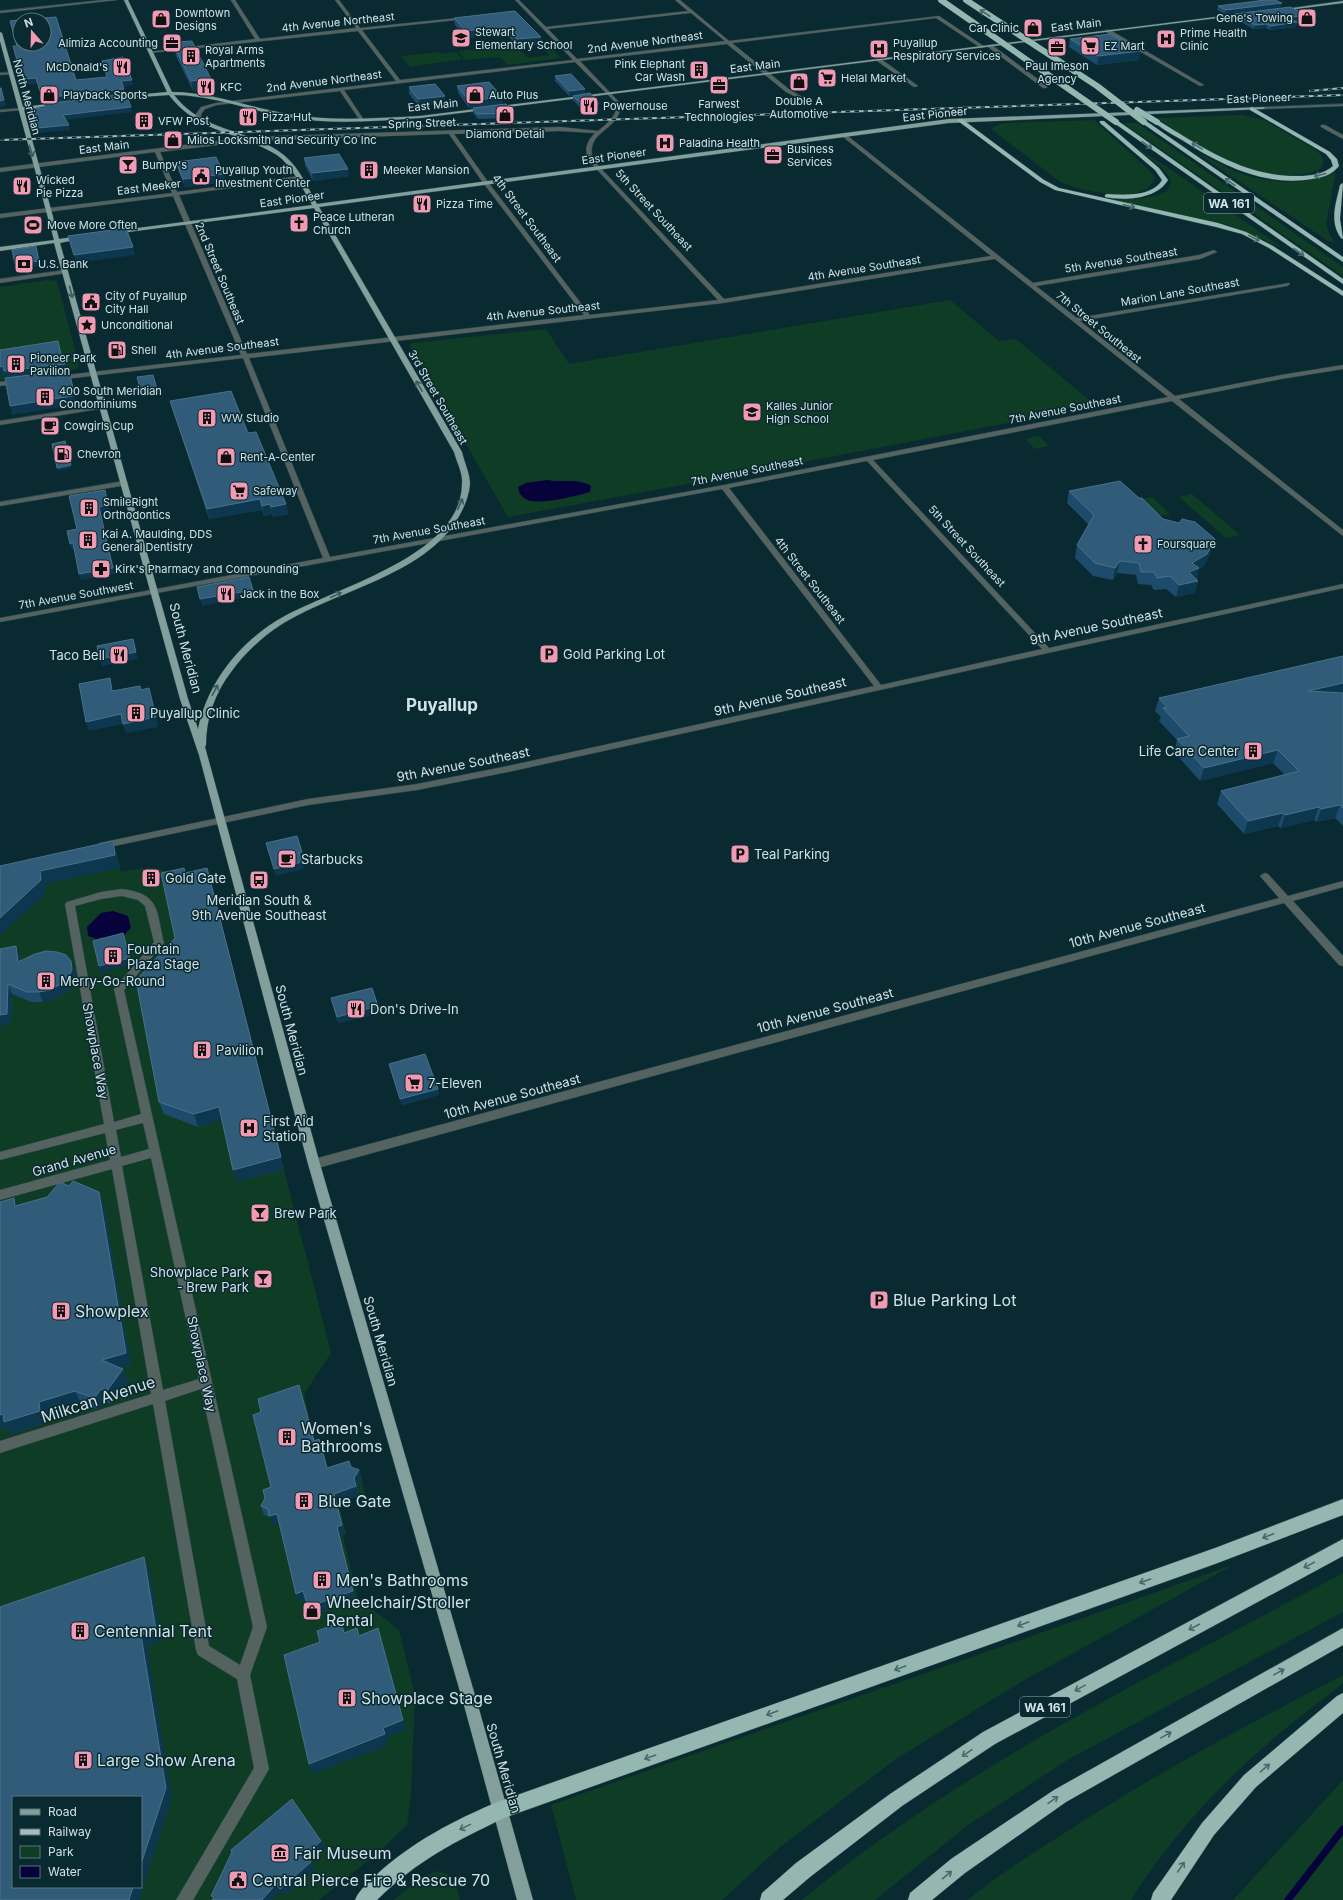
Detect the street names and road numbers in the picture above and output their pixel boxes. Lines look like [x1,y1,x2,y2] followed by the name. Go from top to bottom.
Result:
[281,9,396,35] street label: 4th Avenue Northeast
[1050,15,1102,35] street label: East Main
[586,28,704,56] street label: 2nd Avenue Northeast
[729,56,781,76] street label: East Main
[10,58,44,136] street label: North Meridian
[265,67,383,95] street label: 2nd Avenue Northeast
[1226,90,1292,106] street label: East Pioneer
[407,95,459,115] street label: East Main
[902,104,968,124] street label: East Pioneer
[388,115,457,131] street label: Spring Street
[78,137,130,157] street label: East Main
[581,145,647,167] street label: East Pioneer
[613,166,696,254] street label: 5th Street Southeast
[489,171,565,265] street label: 4th Street Southeast
[116,176,182,198] street label: East Meeker
[259,188,325,210] street label: East Pioneer
[1204,193,1254,213] road number: WA 161
[192,220,248,327] street label: 2nd Street Southeast
[1064,244,1179,276] street label: 5th Avenue Southeast
[806,252,922,284] street label: 4th Avenue Southeast
[1120,275,1241,309] street label: Marion Lane Southeast
[1053,288,1145,366] street label: 7th Street Southeast
[485,298,601,324] street label: 4th Avenue Southeast
[164,334,280,362] street label: 4th Avenue Southeast
[405,347,471,447] street label: 3rd Street Southeast
[1008,391,1122,427] street label: 7th Avenue Southeast
[690,453,804,489] street label: 7th Avenue Southeast
[926,502,1009,590] street label: 5th Street Southeast
[372,513,487,547] street label: 7th Avenue Southeast
[772,534,849,627] street label: 4th Street Southeast
[18,578,135,612] street label: 7th Avenue Southwest
[166,601,206,695] street label: South Meridian
[1028,604,1164,648] street label: 9th Avenue Southeast
[712,673,848,719] street label: 9th Avenue Southeast
[395,743,531,785] street label: 9th Avenue Southeast
[1067,899,1207,951] street label: 10th Avenue Southeast
[272,983,312,1077] street label: South Meridian
[755,984,895,1036] street label: 10th Avenue Southeast
[80,1001,112,1101] street label: Showplace Way
[442,1070,582,1122] street label: 10th Avenue Southeast
[30,1140,118,1180] street label: Grand Avenue
[360,1294,402,1388] street label: South Meridian
[184,1314,220,1414] street label: Showplace Way
[38,1371,158,1427] street label: Milkcan Avenue
[1020,1697,1070,1717] road number: WA 161
[483,1721,525,1815] street label: South Meridian

